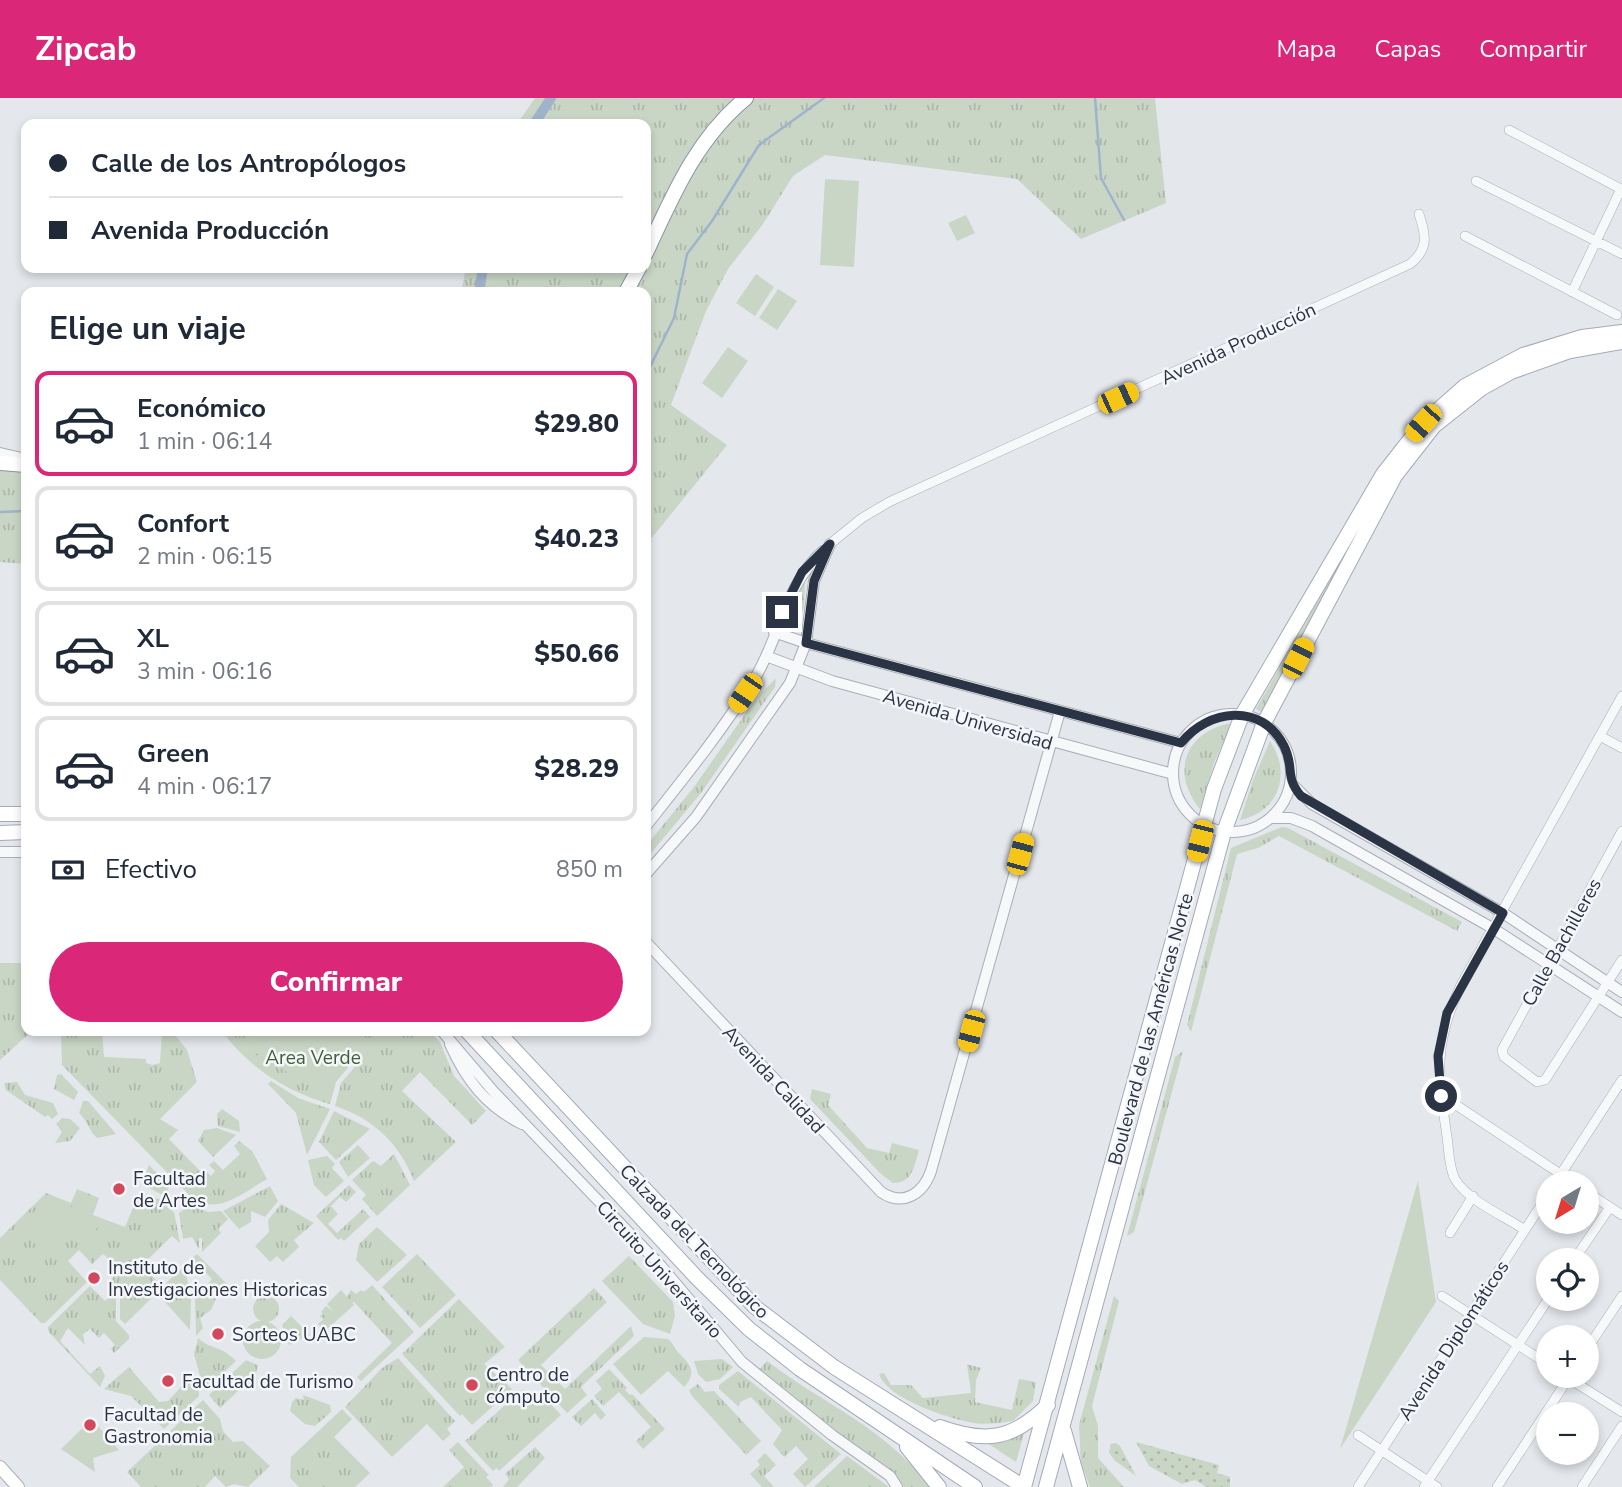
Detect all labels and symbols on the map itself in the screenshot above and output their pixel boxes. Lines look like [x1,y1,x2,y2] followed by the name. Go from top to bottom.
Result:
[1157,297,1320,391] street label: Avenida Producción
[1095,380,1142,416] car
[1402,400,1445,446] car
[766,596,798,628] route end
[1280,635,1317,681] car
[725,670,766,716] car
[880,683,1056,757] street label: Avenida Universidad
[1185,818,1216,864] car
[1005,831,1036,877] car
[1516,874,1608,1011] street label: Calle Bachilleres
[1102,890,1200,1168] street label: Boulevard de las Américas Norte
[956,1008,987,1054] car
[716,1020,830,1139] street label: Avenida Calidad
[265,1045,361,1071] park label: Area Verde
[1425,1080,1457,1112] route start
[613,1159,775,1325] street label: Calzada del Tecnológico
[133,1166,206,1214] place label: Facultad de Artes
[1536,1171,1600,1234] north arrow
[111,1181,127,1197] marker: Facultad de Artes
[590,1195,728,1344] street label: Circuito Universitario
[108,1255,327,1303] place label: Instituto de Investigaciones Historicas
[1392,1256,1515,1426] street label: Avenida Diplomáticos
[86,1270,102,1286] marker: Instituto de Investigaciones Historicas
[232,1322,356,1348] place label: Sorteos UABC
[210,1326,226,1342] marker: Sorteos UABC
[486,1362,569,1410] place label: Centro de cómputo
[182,1369,354,1395] place label: Facultad de Turismo
[160,1373,176,1389] marker: Facultad de Turismo
[464,1377,480,1393] marker: Centro de cómputo
[104,1402,213,1450] place label: Facultad de Gastronomia
[82,1417,98,1433] marker: Facultad de Gastronomia

